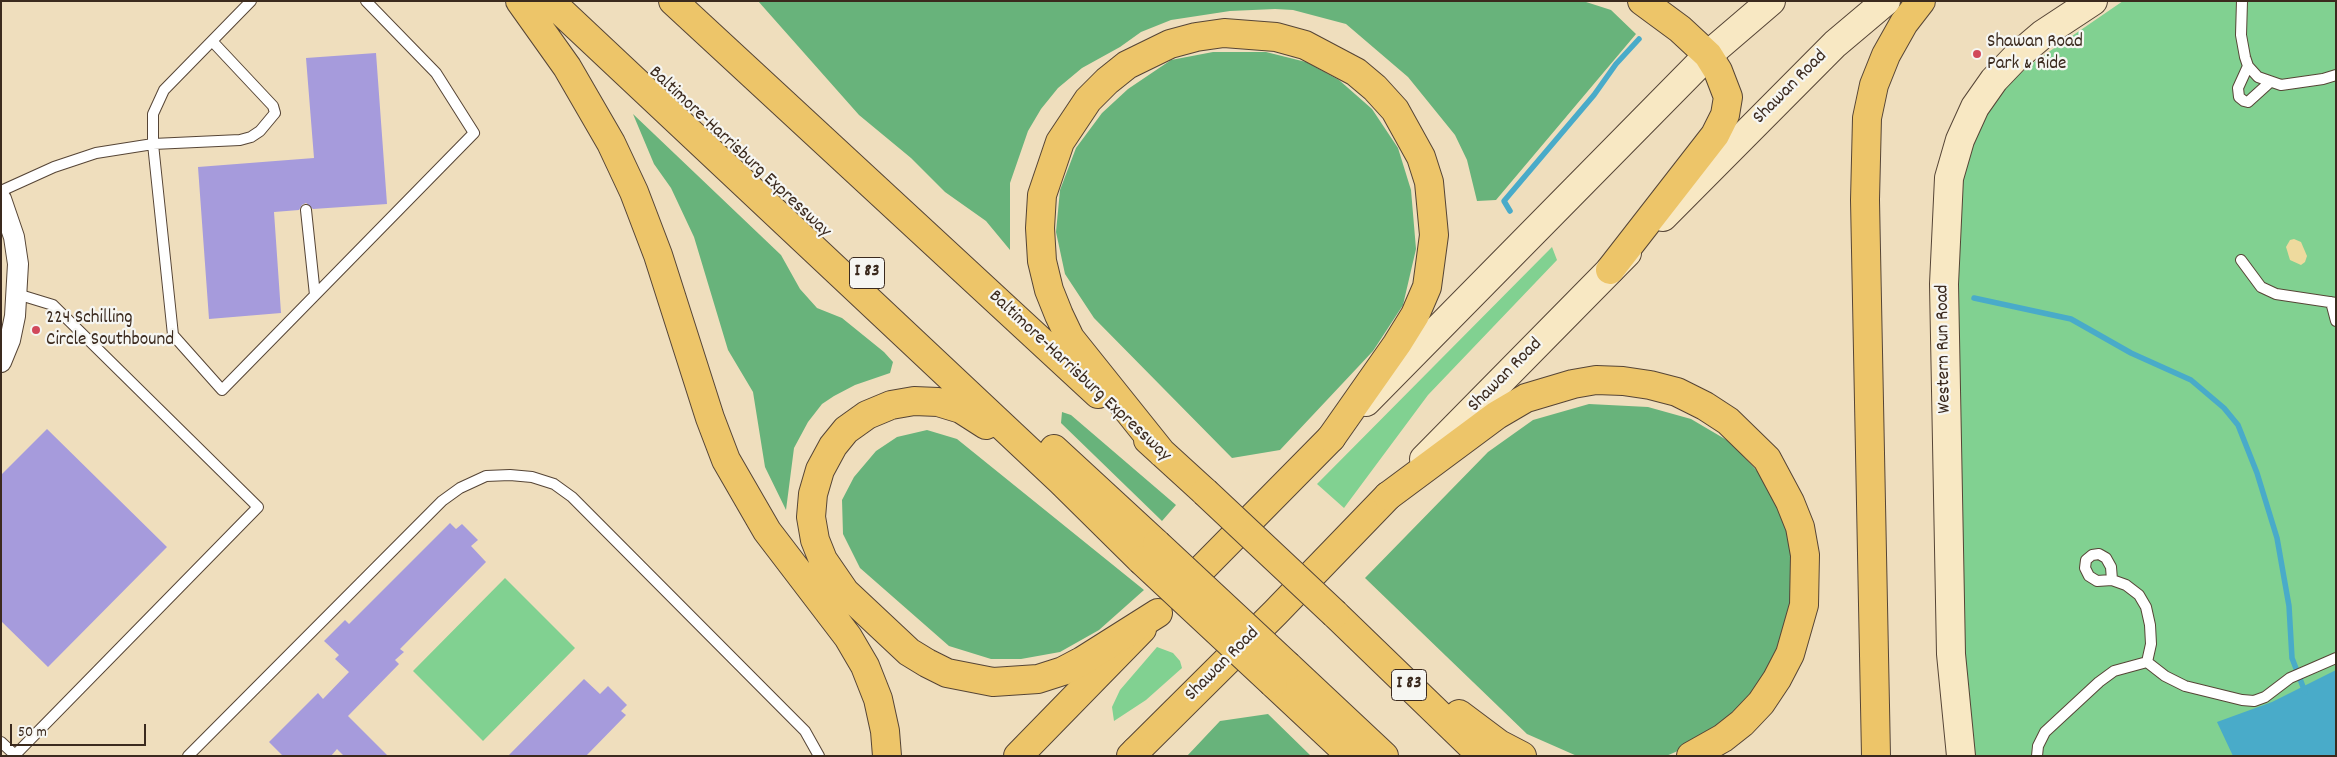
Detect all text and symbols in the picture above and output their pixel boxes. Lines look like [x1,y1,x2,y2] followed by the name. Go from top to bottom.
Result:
[1987,32,2083,76] place label: Shawan Road Park & Ride
[1749,46,1833,130] street label: Shawan Road
[1971,48,1983,60] marker: Shawan Road Park & Ride
[643,62,835,244] street label: Baltimore-Harrisburg Expressway
[850,258,884,288] road number: I 83
[1932,284,1958,414] street label: Western Run Road
[983,286,1175,468] street label: Baltimore-Harrisburg Expressway
[46,308,174,352] place label: 224 Schilling Circle Southbound
[30,324,42,336] marker: 224 Schilling Circle Southbound
[1464,334,1548,418] street label: Shawan Road
[1181,623,1265,707] street label: Shawan Road
[1392,670,1426,700] road number: I 83
[12,714,149,746] scale bar
[18,722,47,744] text: 50 m

